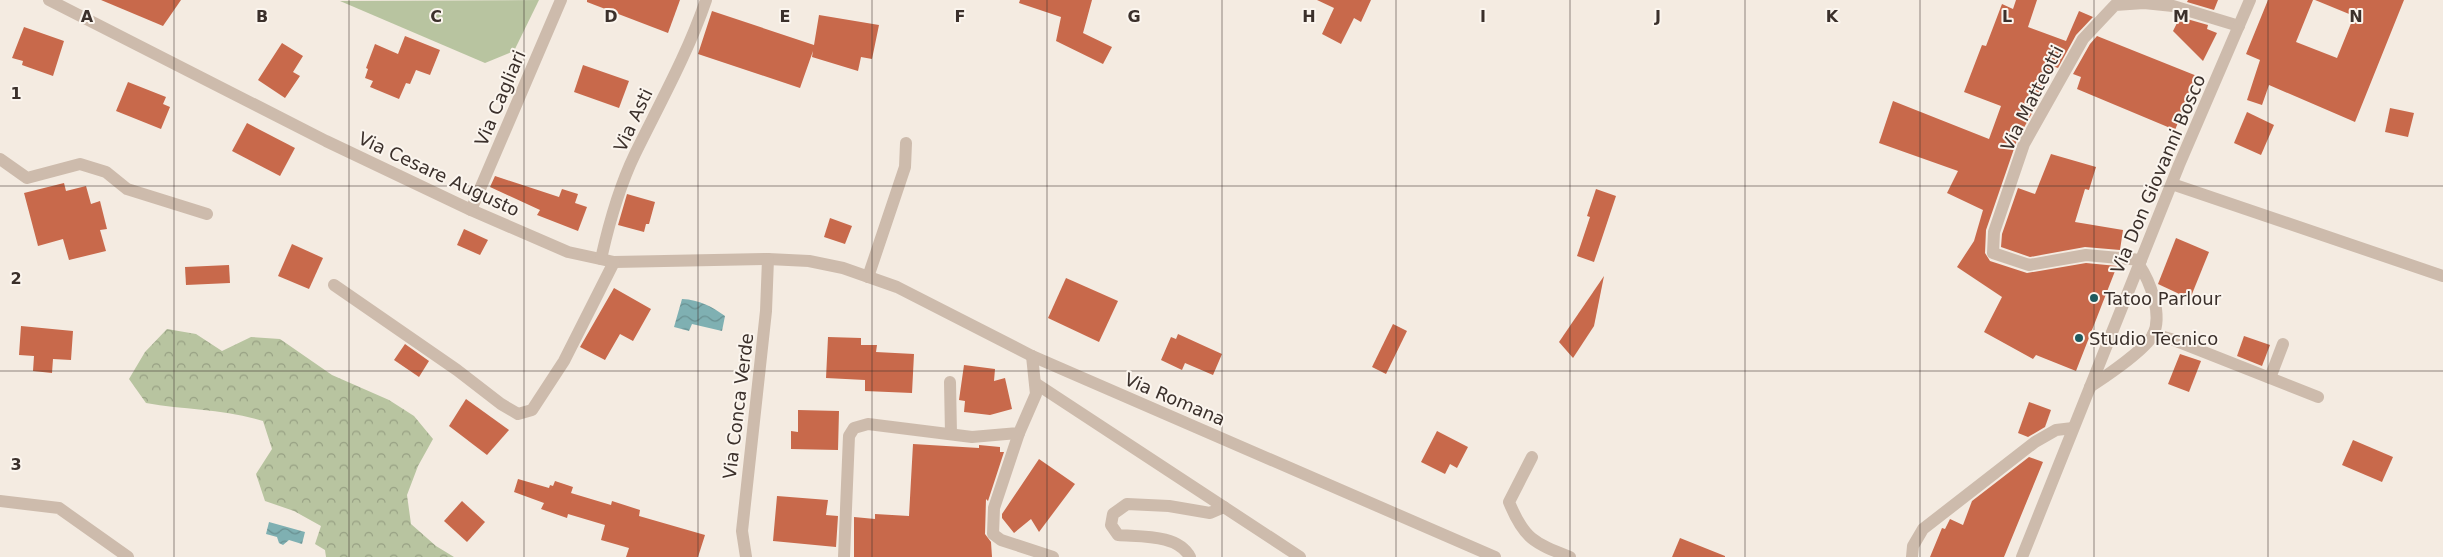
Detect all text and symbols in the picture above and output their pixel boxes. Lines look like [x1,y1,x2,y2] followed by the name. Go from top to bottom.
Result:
[81,7,94,26] text: A
[256,7,268,26] text: B
[430,7,442,26] text: C
[604,7,618,26] text: D
[780,7,790,26] text: E
[955,7,965,26] text: F
[1127,7,1141,26] text: G
[1302,7,1316,26] text: H
[1480,7,1486,26] text: I
[1654,7,1661,26] text: J
[1826,7,1839,26] text: K
[2002,7,2012,26] text: L
[2173,7,2189,26] text: M
[2349,7,2363,26] text: N
[1996,42,2068,154] street label: Via Matteotti
[470,47,530,149] street label: Via Cagliari
[2106,71,2210,277] street label: Via Don Giovanni Bosco
[10,84,22,103] text: 1
[609,85,657,155] street label: Via Asti
[355,127,523,221] street label: Via Cesare Augusto
[10,269,22,288] text: 2
[2103,288,2222,309] place label: Tatoo Parlour
[2088,292,2100,304] marker: Tatoo Parlour
[2089,328,2218,349] place label: Studio Tecnico
[719,332,757,480] street label: Via Conca Verde
[2073,332,2085,344] marker: Studio Tecnico
[1121,368,1229,430] street label: Via Romana
[10,455,22,474] text: 3

